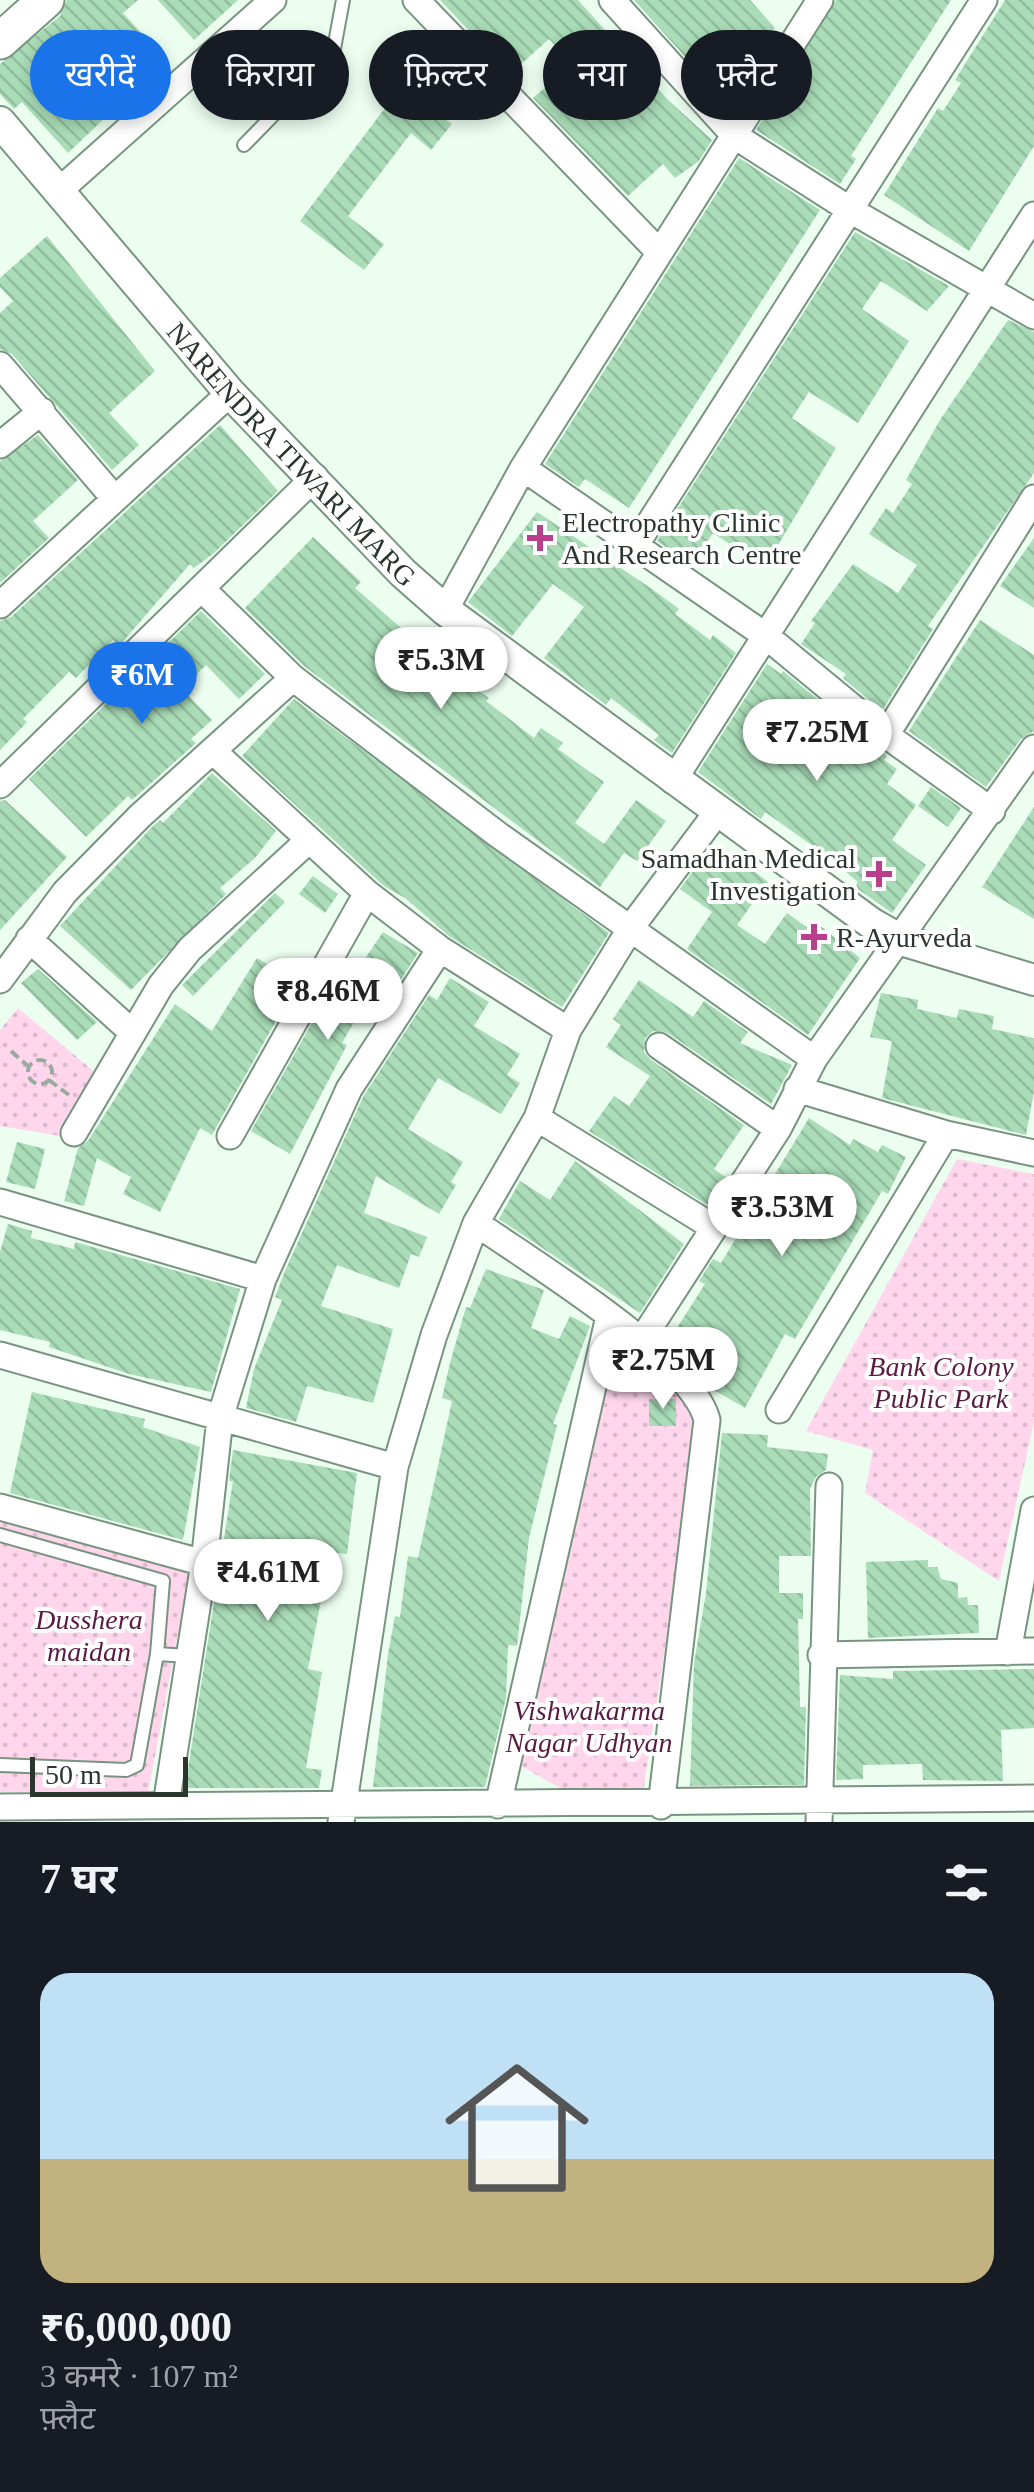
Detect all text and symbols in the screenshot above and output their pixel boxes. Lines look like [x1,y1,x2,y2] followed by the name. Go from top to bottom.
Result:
[30,30,171,120] chip: खरीदें
[191,30,349,120] chip: किराया
[369,30,523,120] chip: फ़िल्टर
[543,30,661,120] chip: नया
[681,30,812,120] chip: फ़्लैट
[161,316,422,593] street label: NARENDRA TIWARI MARG
[562,507,801,570] place label: Electropathy Clinic And Research Centre
[527,525,553,551] marker: Electropathy Clinic And Research Centre
[371,627,511,712] pin: ₹5.3M
[397,641,485,677] text: ₹5.3M
[94,642,190,727] pin: ₹6M
[110,656,174,692] text: ₹6M
[736,699,898,784] pin: ₹7.25M
[765,713,869,749] text: ₹7.25M
[641,843,856,906] place label: Samadhan Medical Investigation
[866,861,892,887] marker: Samadhan Medical Investigation
[836,922,972,953] place label: R-Ayurveda
[801,924,827,950] marker: R-Ayurveda
[247,958,409,1043] pin: ₹8.46M
[276,972,380,1008] text: ₹8.46M
[701,1174,863,1259] pin: ₹3.53M
[730,1188,834,1224] text: ₹3.53M
[582,1327,744,1412] pin: ₹2.75M
[611,1341,715,1377] text: ₹2.75M
[868,1351,1014,1414] park label: Bank Colony Public Park
[187,1539,349,1624] pin: ₹4.61M
[216,1553,320,1589] text: ₹4.61M
[34,1604,143,1667] park label: Dusshera maidan
[504,1695,673,1758] park label: Vishwakarma Nagar Udhyan
[30,1752,188,1796] scale bar
[45,1759,102,1790] text: 50 m
[939,1855,994,1910] icon: filters
[40,1856,117,1902] text: 7 घर
[427,2038,607,2218] icon: home
[40,2304,232,2350] text: ₹6,000,000
[40,2358,238,2394] text: 3 कमरे · 107 m²
[40,2400,95,2436] text: फ़्लैट

